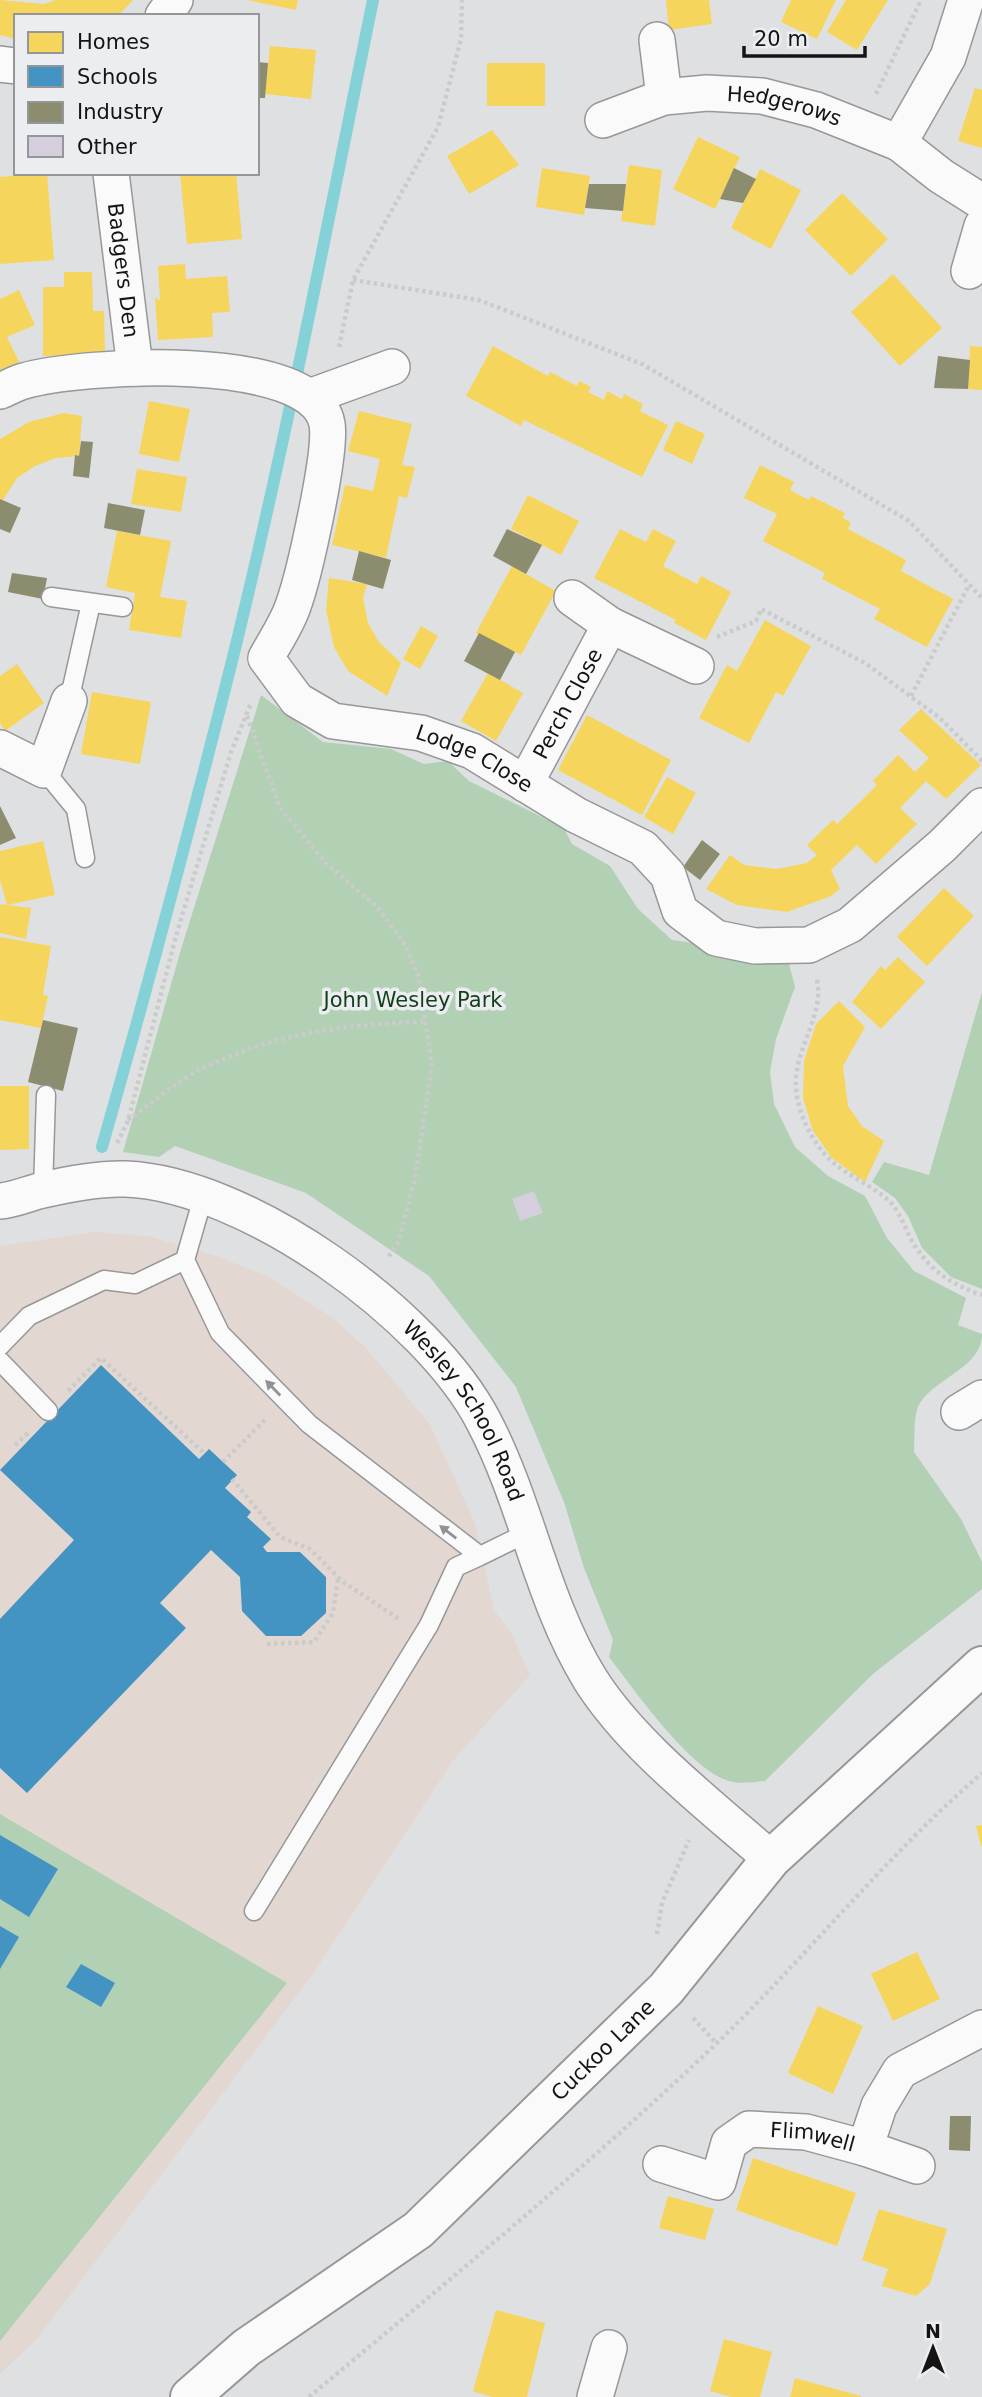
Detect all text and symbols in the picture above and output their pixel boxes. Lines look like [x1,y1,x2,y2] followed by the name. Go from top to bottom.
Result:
[14,14,259,175] legend
[744,14,865,58] scale bar
[754,27,808,51] text: 20 m
[77,30,150,54] text: Homes
[77,65,158,89] text: Schools
[726,82,845,131] street label: Hedgerows
[77,100,163,124] text: Industry
[77,135,137,159] text: Other
[103,202,143,339] street label: Badgers Den
[529,644,607,763] street label: Perch Close
[413,720,537,797] street label: Lodge Close
[322,988,503,1012] park label: John Wesley Park
[398,1316,529,1504] street label: Wesley School Road
[265,1380,281,1396] one-way arrow
[440,1525,458,1540] one-way arrow
[547,1995,660,2106] street label: Cuckoo Lane
[770,2118,858,2157] street label: Flimwell
[898,2313,968,2383] north arrow
[925,2320,941,2342] text: N

